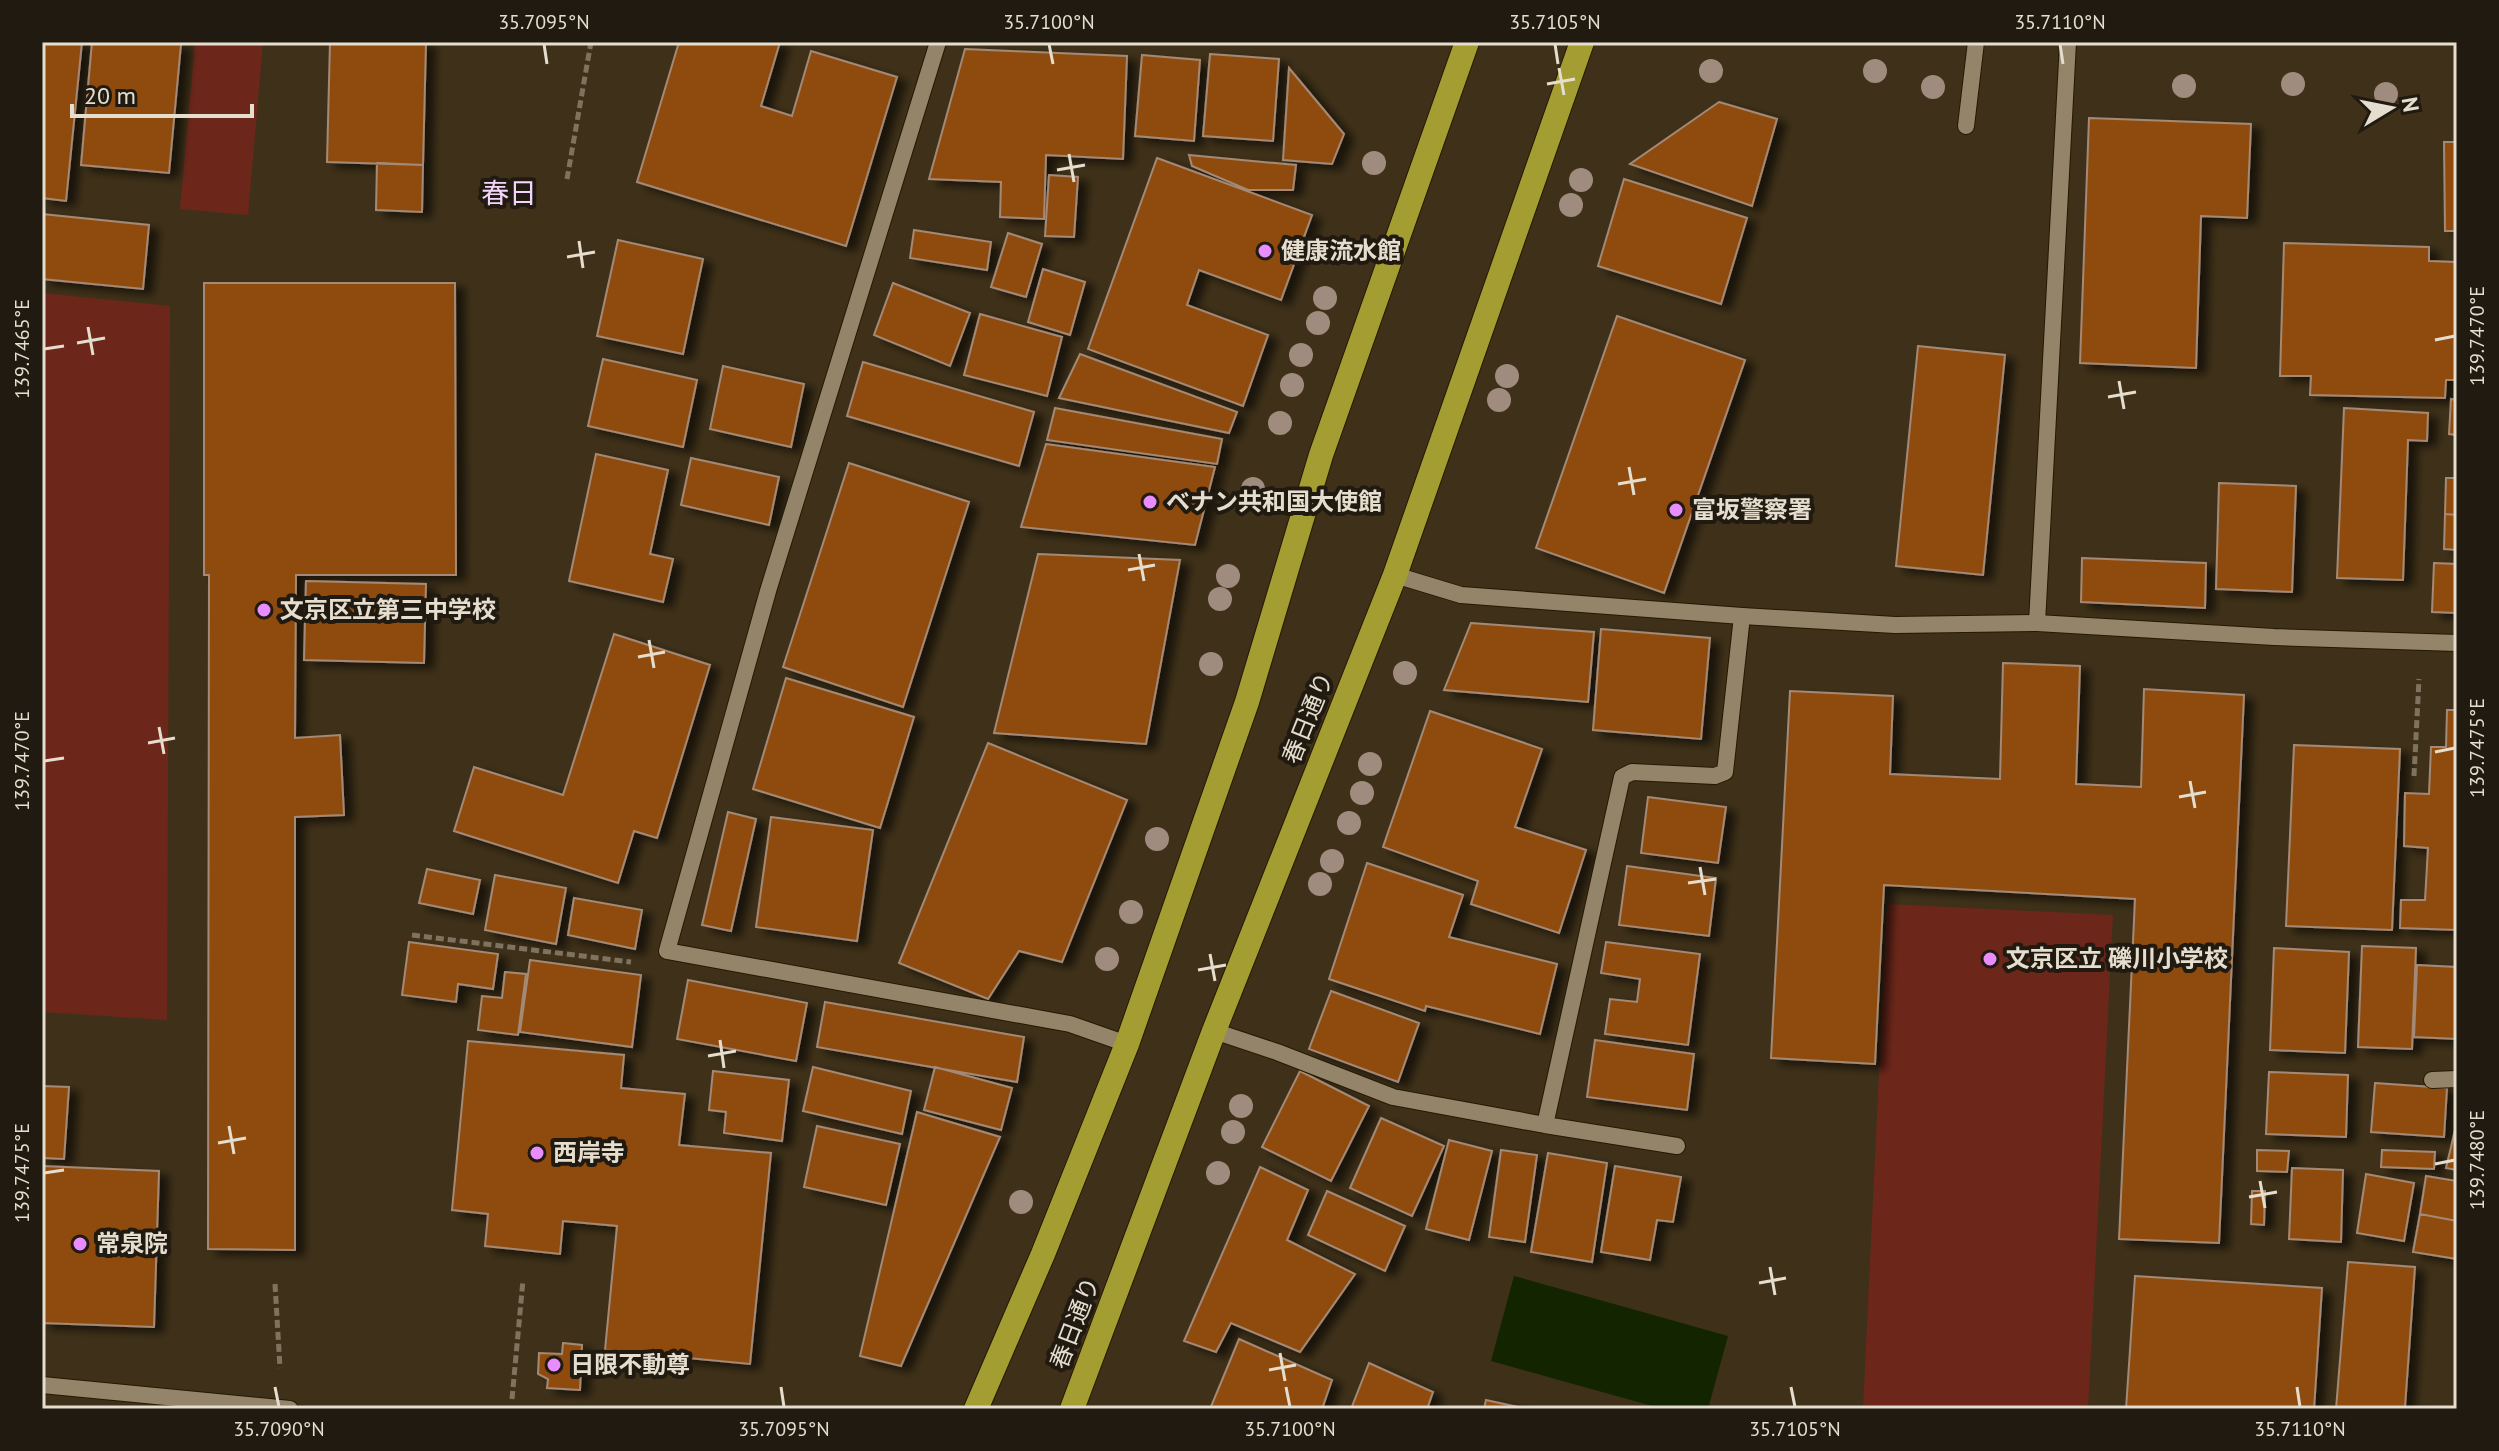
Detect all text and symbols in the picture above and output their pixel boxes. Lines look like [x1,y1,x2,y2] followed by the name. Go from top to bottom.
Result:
[498,9,590,35] text: 35.7095°N
[1003,9,1095,35] text: 35.7100°N
[1509,9,1601,35] text: 35.7105°N
[2014,9,2106,35] text: 35.7110°N
[72,68,252,118] scale bar
[2351,68,2431,148] north arrow
[84,80,136,111] text: 20 m
[2396,95,2426,114] text: N
[481,174,537,211] district label: 春日
[1281,235,1401,266] place label: 健康流水館
[1256,242,1274,260] marker: 健康流水館
[2464,286,2490,386] text: 139.7470°E
[9,299,35,399] text: 139.7465°E
[1166,486,1382,517] place label: ベナン共和国大使館
[1141,493,1159,511] marker: ベナン共和国大使館
[1692,494,1812,525] place label: 富坂警察署
[1667,501,1685,519] marker: 富坂警察署
[280,594,496,625] place label: 文京区立第三中学校
[255,601,273,619] marker: 文京区立第三中学校
[1275,668,1340,768] street label: 春日通り
[2464,698,2490,798] text: 139.7475°E
[9,711,35,811] text: 139.7470°E
[2006,943,2228,974] place label: 文京区立 礫川小学校
[1981,950,1999,968] marker: 文京区立 礫川小学校
[2464,1110,2490,1210] text: 139.7480°E
[9,1123,35,1223] text: 139.7475°E
[553,1137,625,1168] place label: 西岸寺
[528,1144,546,1162] marker: 西岸寺
[96,1228,168,1259] place label: 常泉院
[71,1235,89,1253] marker: 常泉院
[1043,1272,1106,1373] street label: 春日通り
[570,1349,690,1380] place label: 日限不動尊
[545,1356,563,1374] marker: 日限不動尊
[233,1416,325,1442] text: 35.7090°N
[738,1416,830,1442] text: 35.7095°N
[1244,1416,1336,1442] text: 35.7100°N
[1749,1416,1841,1442] text: 35.7105°N
[2254,1416,2346,1442] text: 35.7110°N

